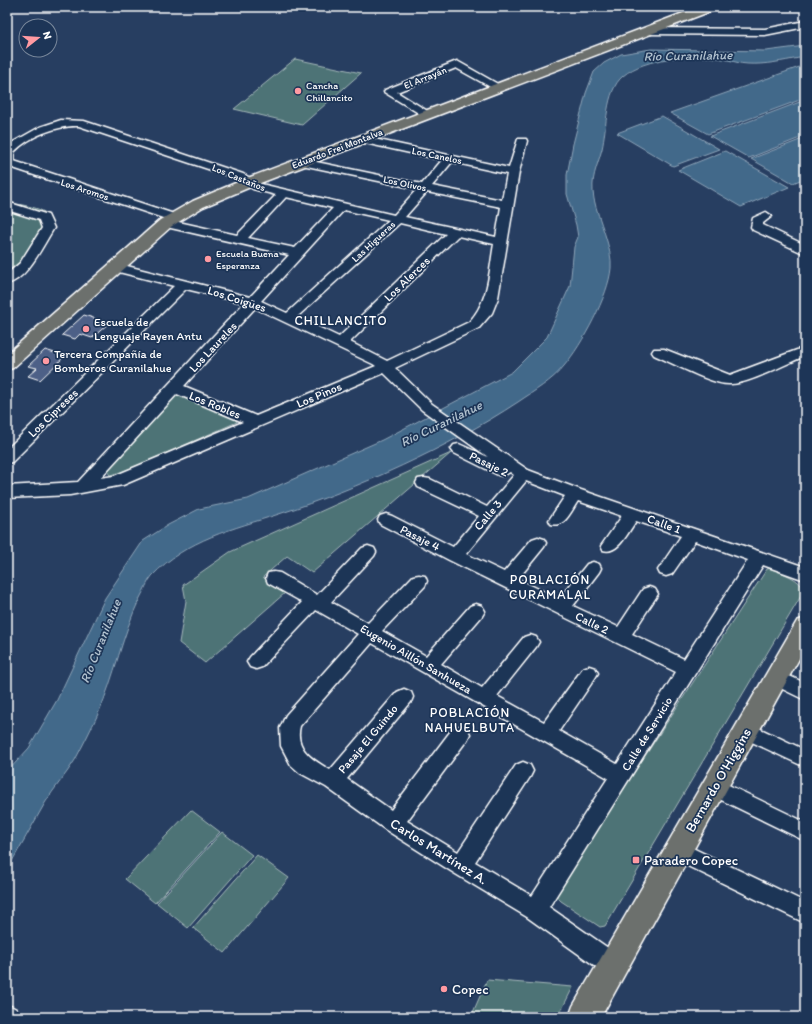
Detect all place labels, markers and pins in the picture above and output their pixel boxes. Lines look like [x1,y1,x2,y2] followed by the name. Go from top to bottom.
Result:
[306,79,353,104] place label: Cancha Chillancito
[293,86,303,96] marker: Cancha Chillancito
[216,247,279,272] place label: Escuela Buena Esperanza
[203,254,213,264] marker: Escuela Buena Esperanza
[94,315,202,343] place label: Escuela de Lenguaje Rayen Antu
[81,324,91,334] marker: Escuela de Lenguaje Rayen Antu
[54,347,172,375] place label: Tercera Compañía de Bomberos Curanilahue
[41,356,51,366] marker: Tercera Compañía de Bomberos Curanilahue
[644,852,738,869] place label: Paradero Copec
[631,855,641,865] marker: Paradero Copec
[452,981,489,998] place label: Copec
[439,984,449,994] marker: Copec

